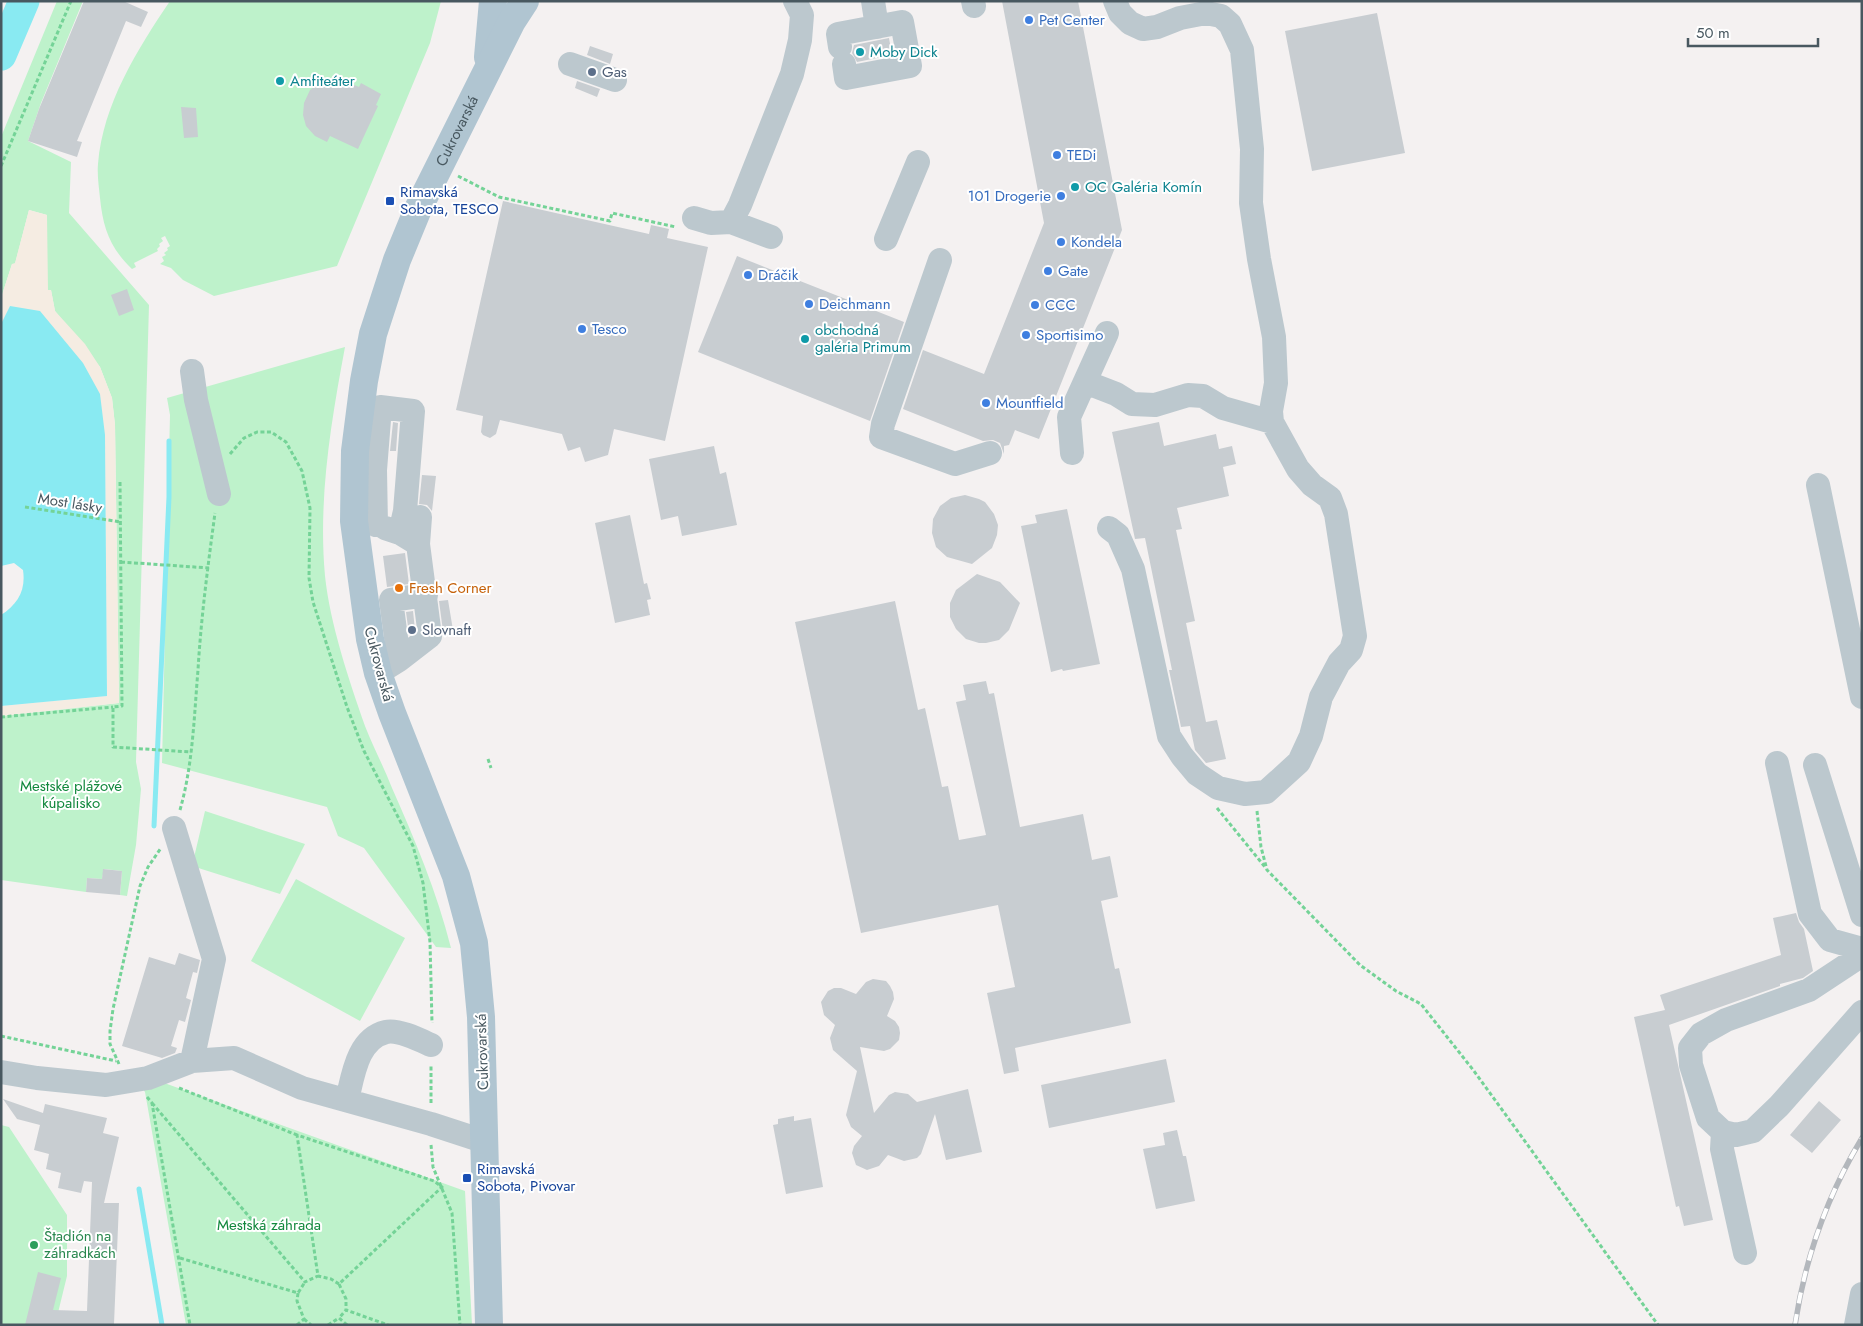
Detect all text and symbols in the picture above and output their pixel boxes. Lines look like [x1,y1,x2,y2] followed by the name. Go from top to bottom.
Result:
[1039,9,1106,31] place label: Pet Center
[1023,14,1035,26] marker: Pet Center
[1688,15,1818,47] scale bar
[1696,22,1730,44] text: 50 m
[870,41,938,63] place label: Moby Dick
[854,46,866,58] marker: Moby Dick
[602,61,627,83] place label: Gas
[586,66,598,78] marker: Gas
[290,70,356,92] place label: Amfiteáter
[274,75,286,87] marker: Amfiteáter
[430,92,484,170] street label: Cukrovarská
[1067,144,1096,166] place label: TEDi
[1051,149,1063,161] marker: TEDi
[1085,176,1202,198] place label: OC Galéria Komín
[400,181,499,220] place label: Rimavská Sobota, TESCO
[1069,181,1081,193] marker: OC Galéria Komín
[968,185,1051,207] place label: 101 Drogerie
[1055,190,1067,202] marker: 101 Drogerie
[384,195,396,207] marker: Rimavská Sobota, TESCO
[1071,231,1122,253] place label: Kondela
[1055,236,1067,248] marker: Kondela
[1058,260,1088,282] place label: Gate
[758,264,799,286] place label: Dráčik
[1042,265,1054,277] marker: Gate
[742,269,754,281] marker: Dráčik
[819,293,891,315] place label: Deichmann
[1045,294,1076,316] place label: CCC
[803,298,815,310] marker: Deichmann
[1029,299,1041,311] marker: CCC
[592,318,627,340] place label: Tesco
[815,319,911,358] place label: obchodná galéria Primum
[576,323,588,335] marker: Tesco
[1036,324,1103,346] place label: Sportisimo
[1020,329,1032,341] marker: Sportisimo
[799,333,811,345] marker: obchodná galéria Primum
[996,392,1064,414] place label: Mountfield
[980,397,992,409] marker: Mountfield
[36,487,104,519] street label: Most lásky
[409,577,492,599] place label: Fresh Corner
[393,582,405,594] marker: Fresh Corner
[422,619,472,641] place label: Slovnaft
[358,624,400,704] street label: Cukrovarská
[406,624,418,636] marker: Slovnaft
[20,775,122,814] park label: Mestské plážové kúpalisko
[470,1013,494,1091] street label: Cukrovarská
[477,1158,576,1197] place label: Rimavská Sobota, Pivovar
[461,1172,473,1184] marker: Rimavská Sobota, Pivovar
[217,1214,321,1236] park label: Mestská záhrada
[44,1225,116,1264] place label: Štadión na záhradkách
[28,1239,40,1251] marker: Štadión na záhradkách

